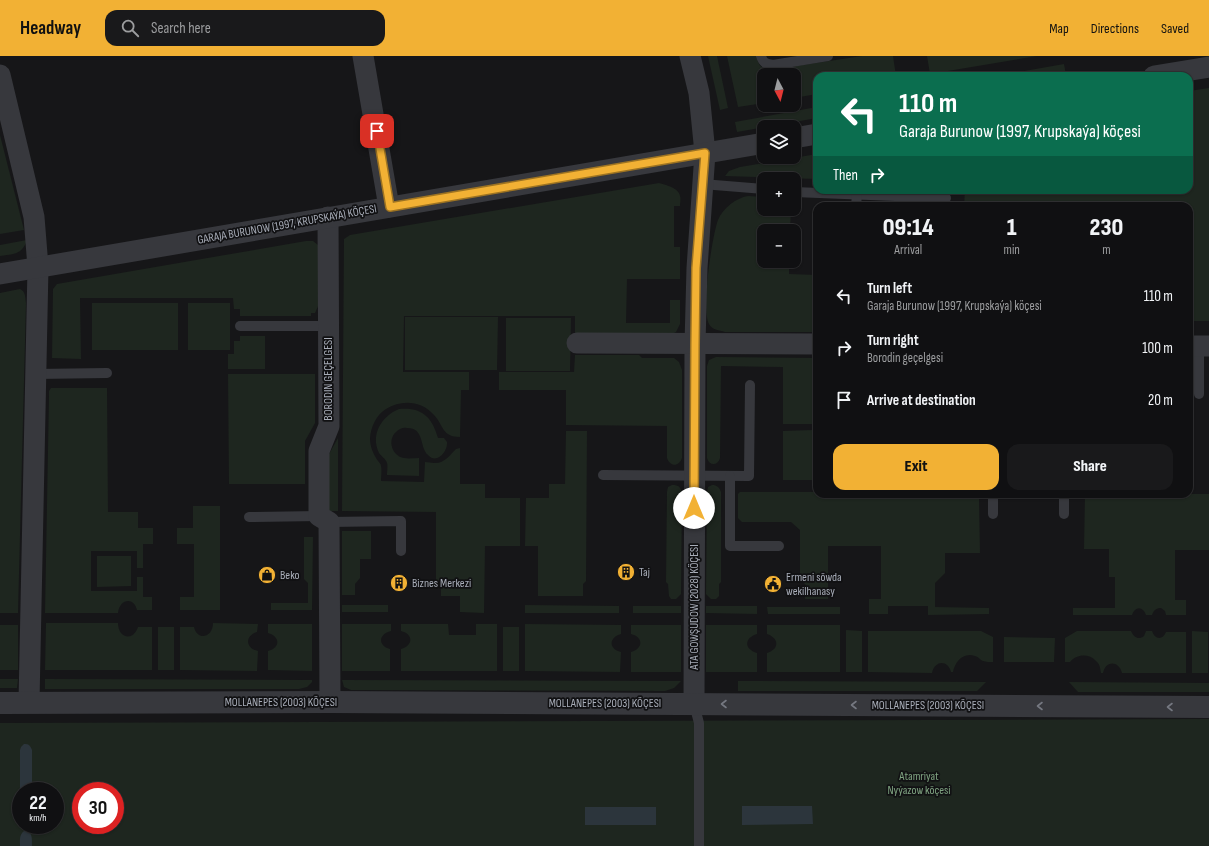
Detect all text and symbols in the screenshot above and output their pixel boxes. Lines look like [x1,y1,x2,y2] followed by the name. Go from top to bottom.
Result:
[105,10,385,46] search box
[20,17,81,40] text: Headway
[119,17,141,39] icon: search
[151,19,211,38] text: Search here
[1049,20,1069,37] text: Map
[1091,20,1139,37] text: Directions
[1161,20,1189,37] text: Saved
[757,68,801,112] north arrow
[757,68,801,268] map controls
[899,87,957,120] text: 110 m
[833,88,885,140] icon: left
[360,114,394,148] pin
[366,120,388,142] icon: arrive
[757,120,801,164] button: layers
[899,121,1141,142] text: Garaja Burunow (1997, Krupskaýa) köçesi
[866,164,888,186] icon: right
[833,166,858,185] text: Then
[757,172,801,216] button: +
[196,201,378,248] street label: GARAJA BURUNOW (1997, KRUPSKAÝA) KÖÇESI
[883,213,934,242] text: 09:14
[1007,213,1017,242] text: 1
[1090,213,1123,242] text: 230
[757,224,801,268] button: −
[894,242,922,258] text: Arrival
[1004,242,1020,258] text: min
[1102,242,1111,258] text: m
[867,279,912,298] text: Turn left
[833,285,855,307] icon: left
[1144,287,1173,306] text: 110 m
[867,298,1042,314] text: Garaja Burunow (1997, Krupskaýa) köçesi
[867,331,919,350] text: Turn right
[321,337,336,421] street label: BORODIN GEÇELGESI
[833,337,855,359] icon: right
[1142,339,1173,358] text: 100 m
[867,350,943,366] text: Borodin geçelgesi
[833,389,855,411] icon: arrive
[867,391,976,410] text: Arrive at destination
[1148,391,1173,410] text: 20 m
[833,444,999,490] button: Exit
[1007,444,1173,490] button: Share
[673,487,715,529] position arrow
[687,544,702,671] street label: ATA GOWŞUDOW (2028) KÖÇESI
[616,562,636,582] building icon: Taj
[257,565,277,585] shop icon: Beko
[639,565,650,580] place label: Taj
[280,568,300,583] place label: Beko
[786,570,842,599] place label: Ermeni söwda wekilhanasy
[389,573,409,593] building icon: Biznes Merkezi
[763,574,783,594] public building icon: Ermeni söwda wekilhanasy
[412,576,471,591] place label: Biznes Merkezi
[225,695,337,710] street label: MOLLANEPES (2003) KÖÇESI
[549,696,661,711] street label: MOLLANEPES (2003) KÖÇESI
[872,698,984,713] street label: MOLLANEPES (2003) KÖÇESI
[721,700,727,708] one-way arrow
[851,701,857,709] one-way arrow
[1037,702,1043,710] one-way arrow
[1167,703,1173,711] one-way arrow
[887,769,951,798] park label: Atamriyat Nyýazow köçesi
[72,782,124,834] speed limit sign: 30
[29,791,47,815] text: 22
[29,812,47,824] text: km/h

